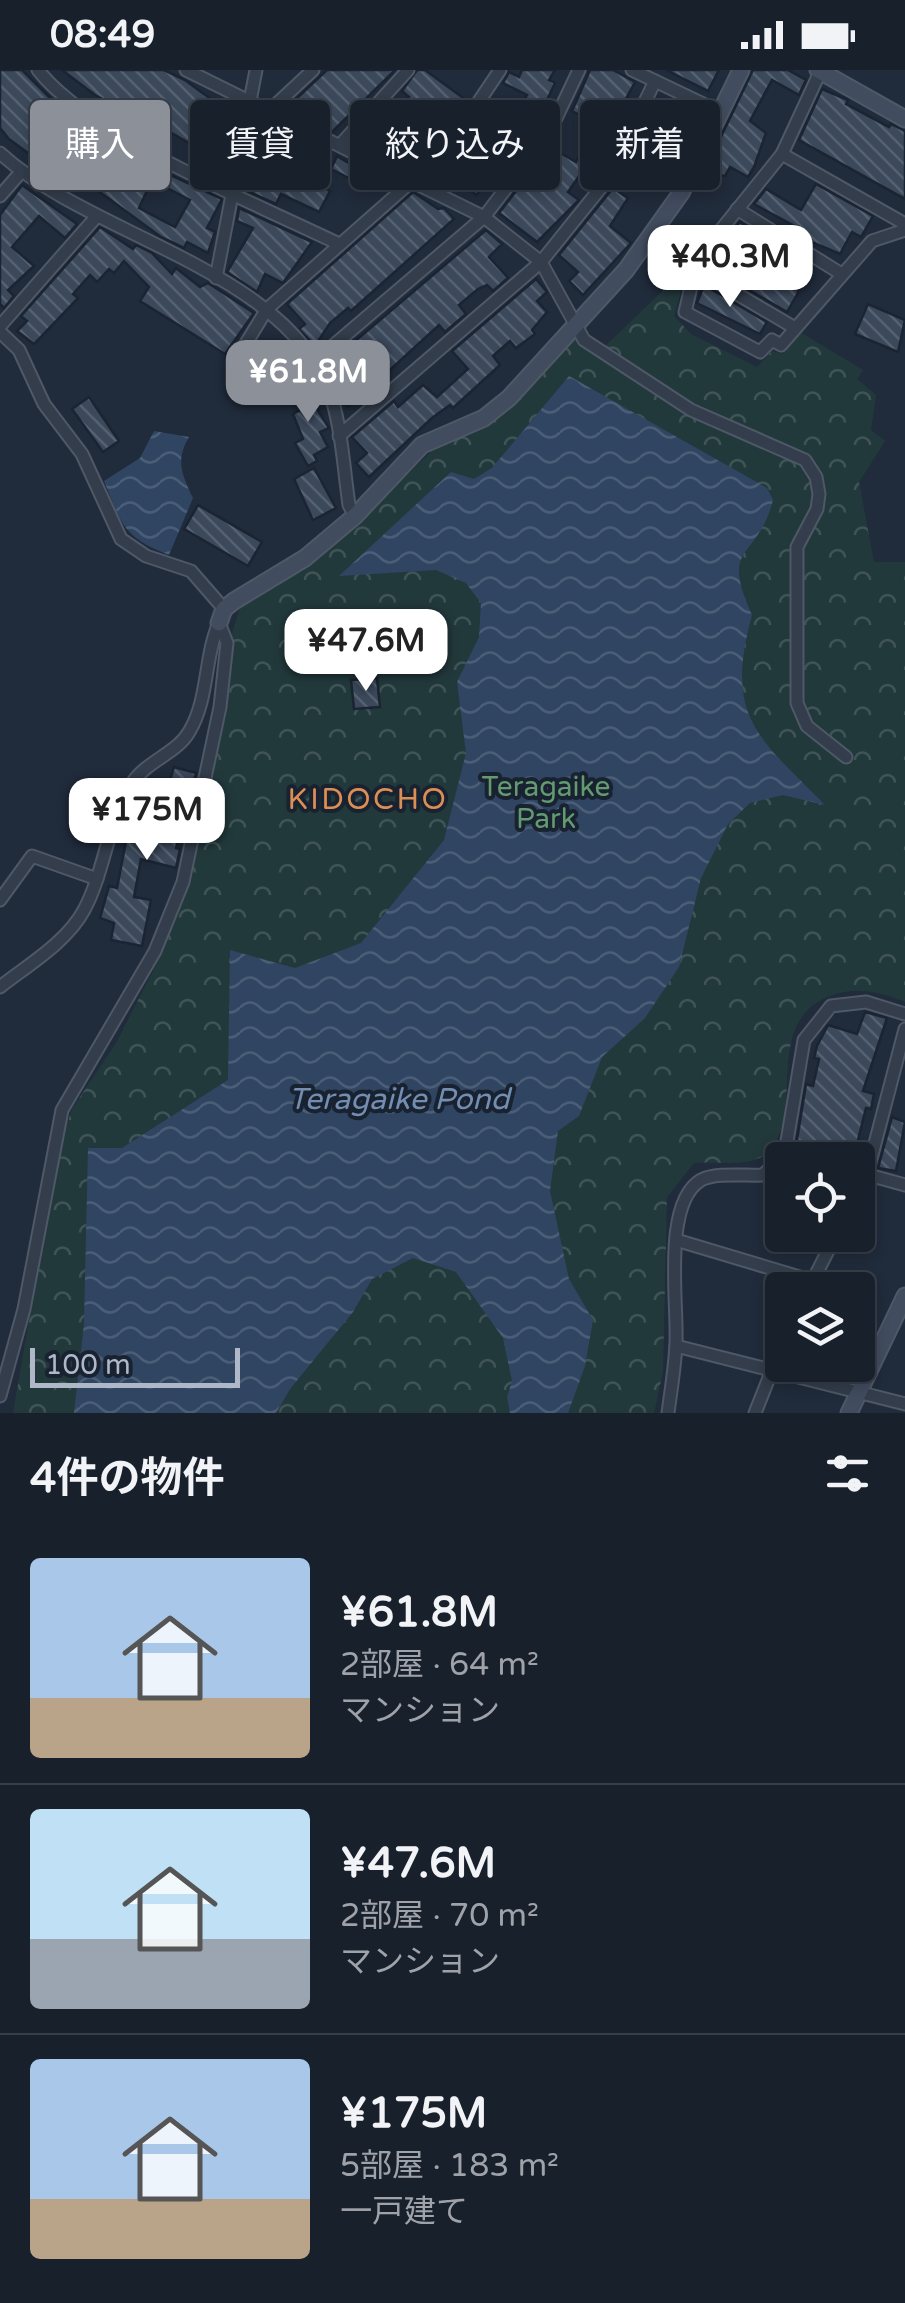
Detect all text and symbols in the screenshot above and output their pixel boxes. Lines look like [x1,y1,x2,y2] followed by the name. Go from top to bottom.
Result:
[50,12,155,58] text: 08:49
[30,100,170,190] chip: 購入
[190,100,330,190] chip: 賃貸
[350,100,560,190] chip: 絞り込み
[580,100,720,190] chip: 新着
[649,225,811,310] pin: ¥40.3M
[670,238,790,276] text: ¥40.3M
[227,340,389,425] pin: ¥61.8M
[248,353,368,391] text: ¥61.8M
[285,609,447,694] pin: ¥47.6M
[307,622,425,660] text: ¥47.6M
[482,770,610,836] park label: Teragaike Park
[77,778,217,863] pin: ¥175M
[288,781,448,818] district label: KIDOCHO
[91,791,203,829] text: ¥175M
[289,1081,513,1118] water label: Teragaike Pond
[765,1142,875,1382] map controls
[765,1142,875,1252] button: locate
[765,1272,875,1382] button: layers
[30,1343,240,1388] scale bar
[45,1348,131,1382] text: 100 m
[820,1446,875,1501] icon: filters
[30,1453,224,1504] text: 4件の物件
[340,1587,498,1638] text: ¥61.8M
[110,1598,230,1718] icon: home
[340,1646,539,1684] text: 2部屋 · 64 m²
[340,1692,500,1730] text: マンション
[340,1838,496,1889] text: ¥47.6M
[110,1849,230,1969] icon: home
[340,1897,539,1935] text: 2部屋 · 70 m²
[340,1943,500,1981] text: マンション
[340,2088,487,2139] text: ¥175M
[110,2099,230,2219] icon: home
[340,2147,559,2185] text: 5部屋 · 183 m²
[340,2193,468,2231] text: 一戸建て

